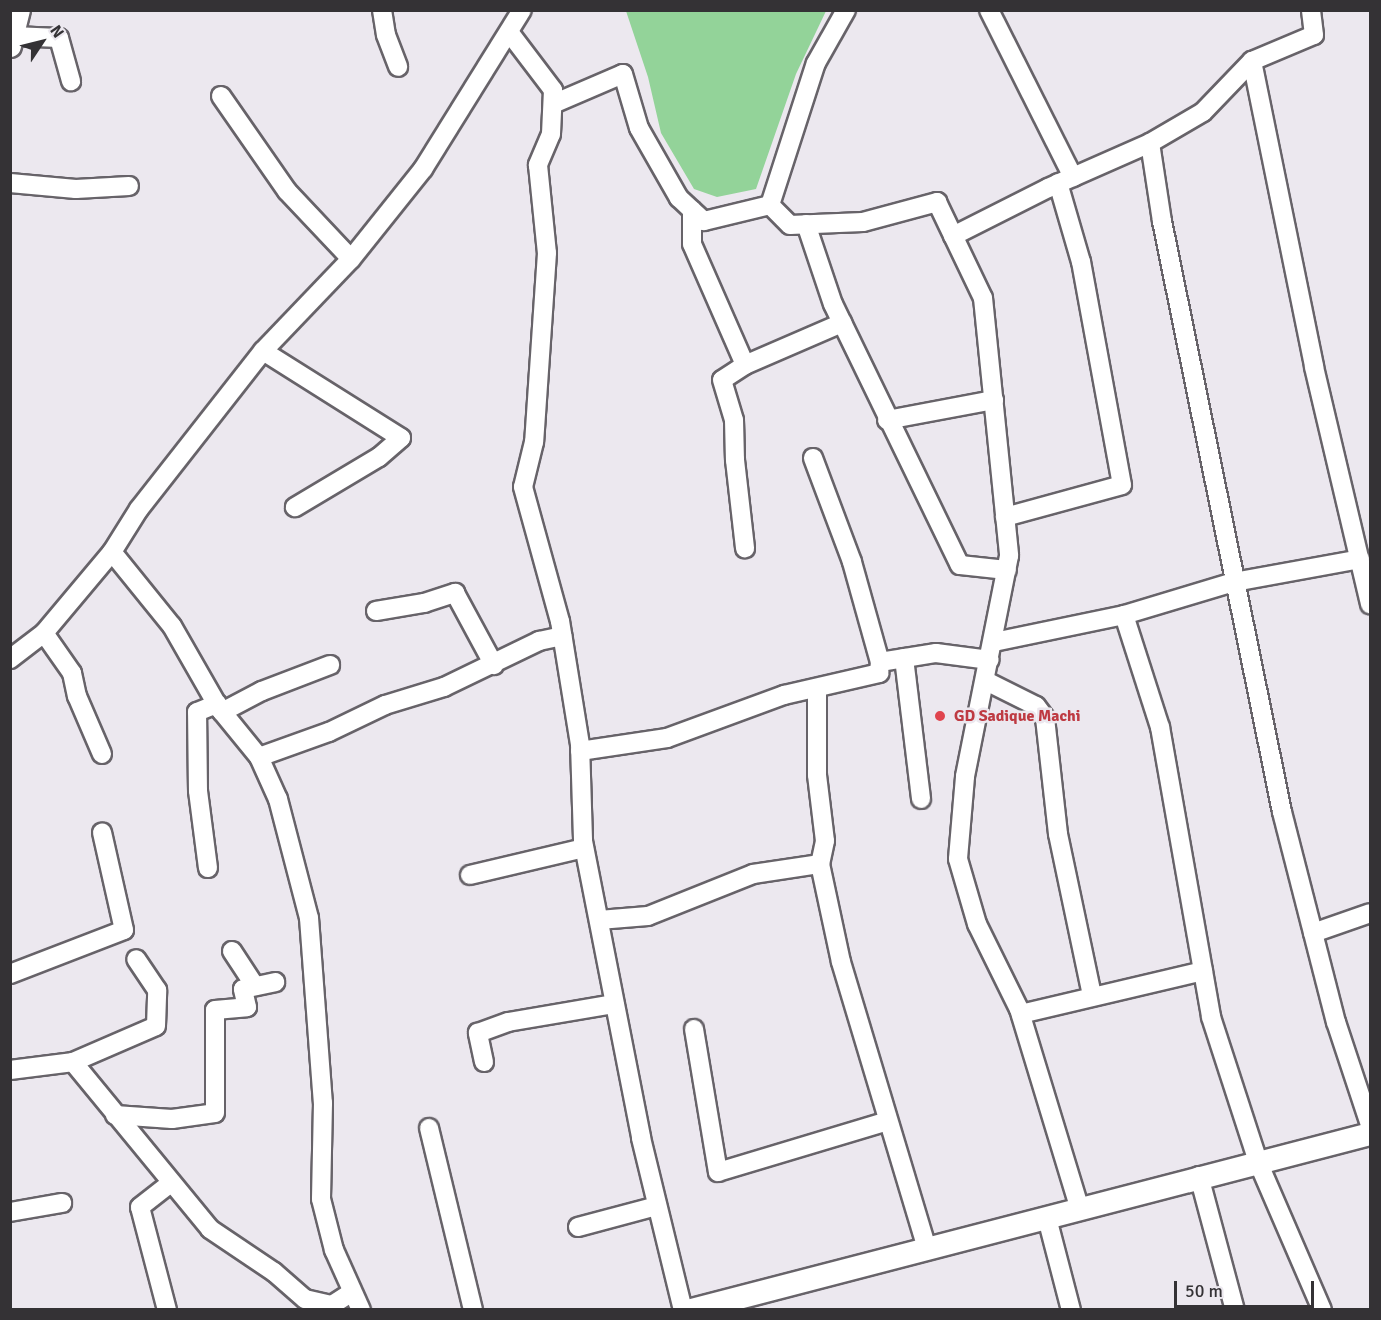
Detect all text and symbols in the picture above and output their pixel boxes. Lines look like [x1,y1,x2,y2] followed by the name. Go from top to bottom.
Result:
[12,12,72,72] north arrow
[45,21,68,42] text: N
[954,706,1080,726] place label: GD Sadique Machi
[931,707,949,725] marker: GD Sadique Machi
[1177,1269,1316,1307] scale bar
[1185,1280,1223,1302] text: 50 m

